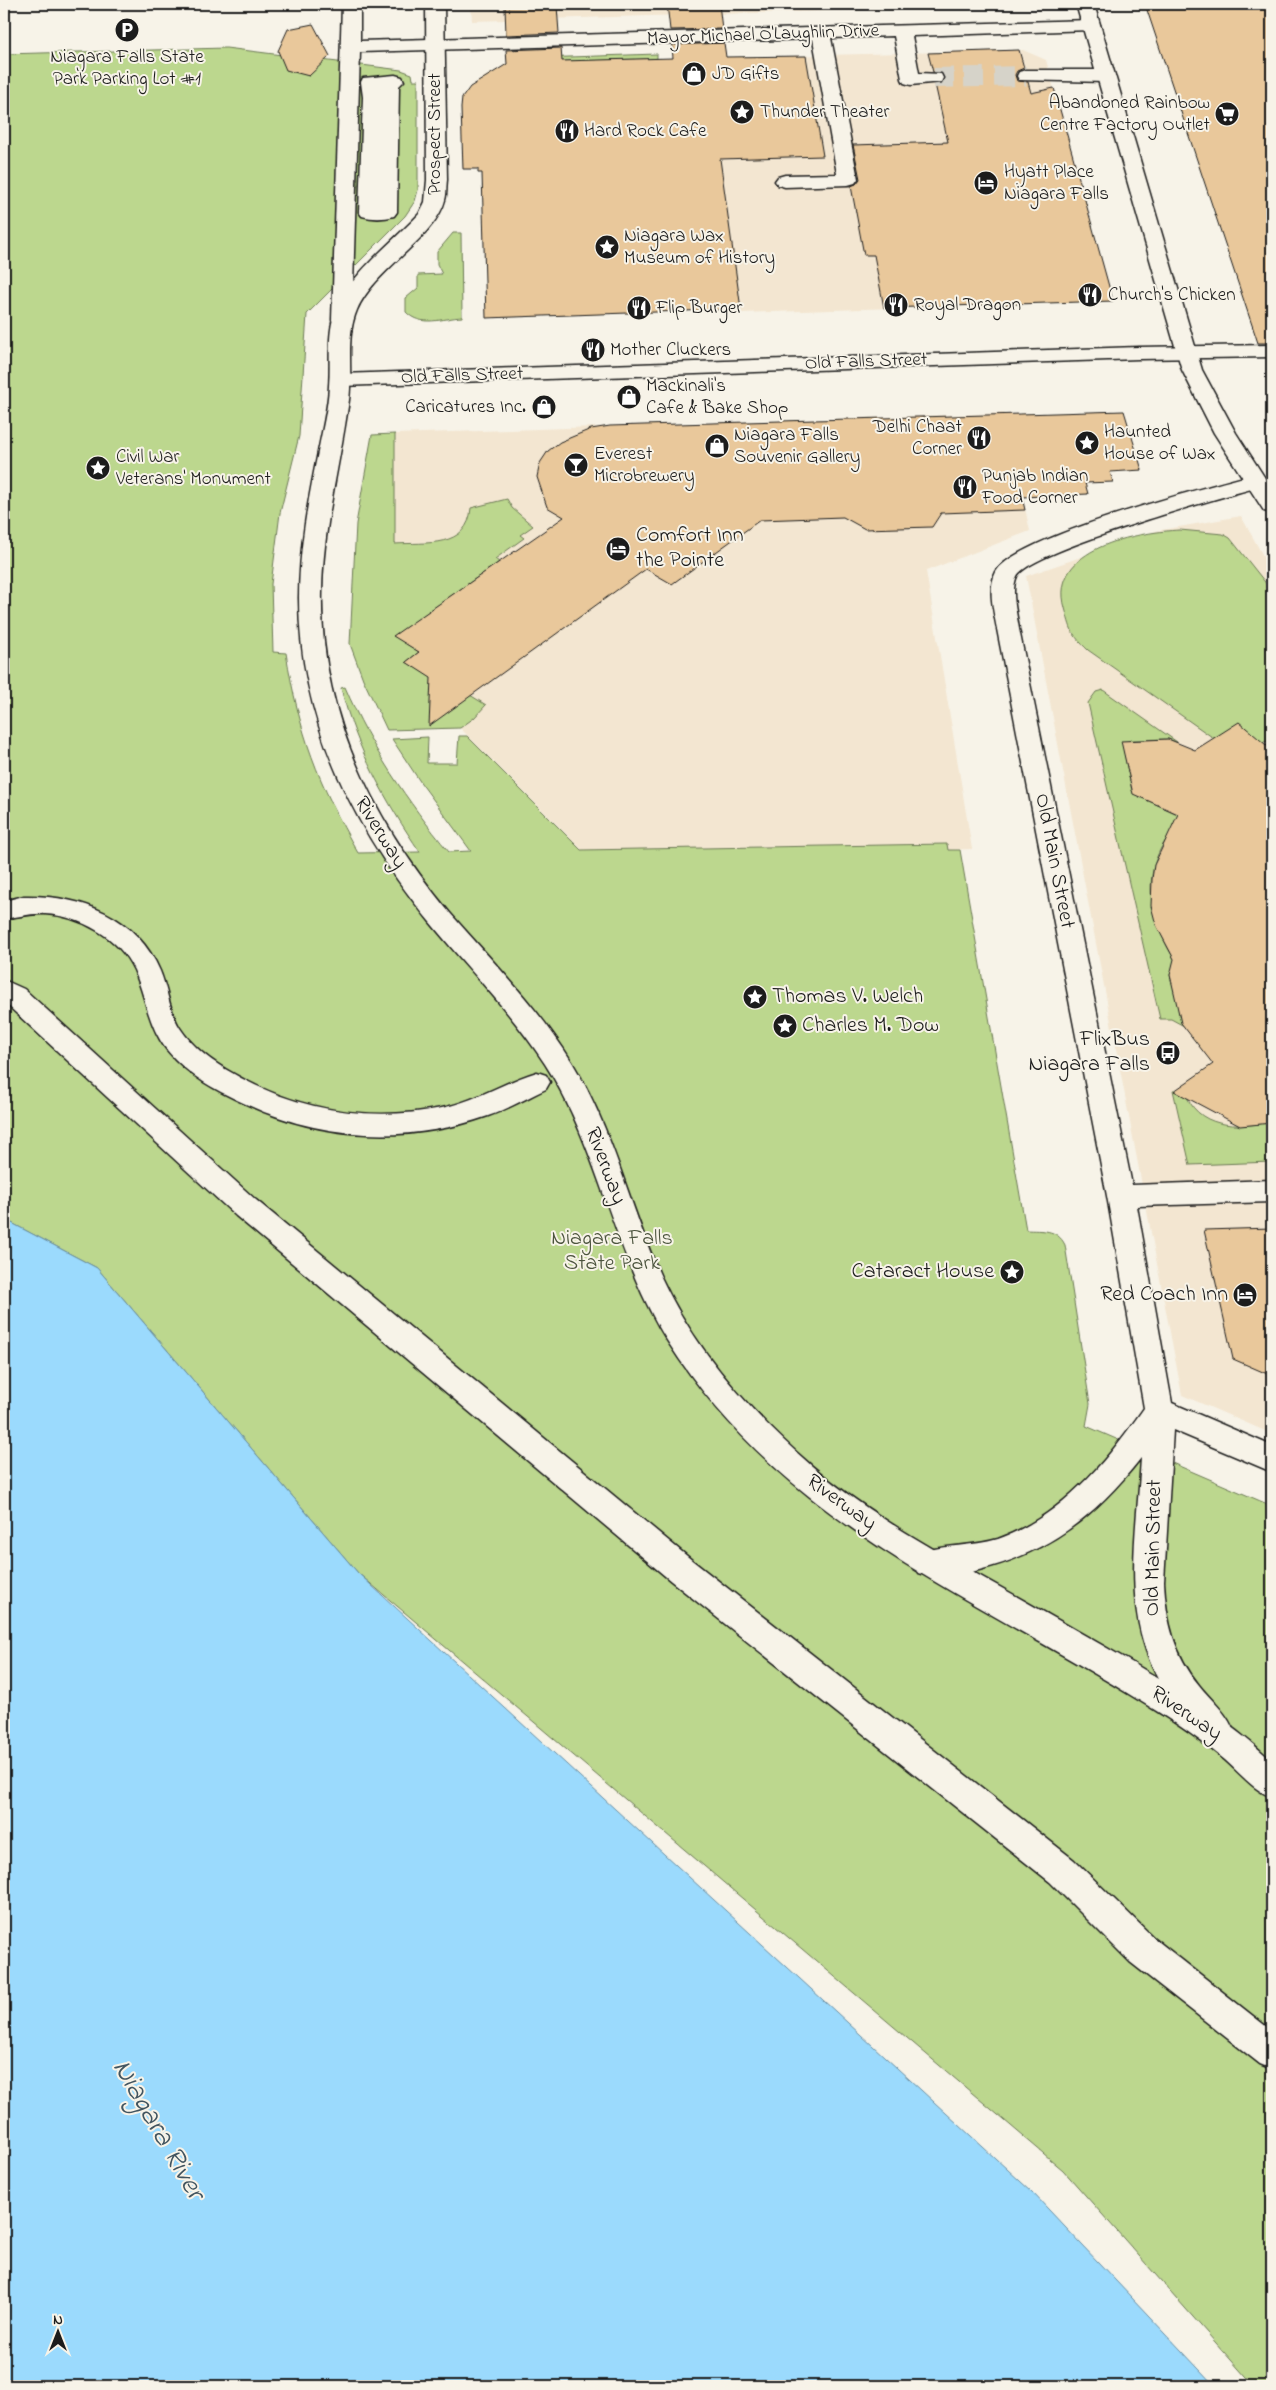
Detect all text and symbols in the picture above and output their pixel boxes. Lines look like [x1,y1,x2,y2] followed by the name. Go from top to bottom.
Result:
[114,17,140,43] parking icon: Niagara Falls State Park Parking Lot #1
[646,17,880,55] street label: Mayor Michael O'Laughlin Drive
[50,44,204,95] place label: Niagara Falls State Park Parking Lot #1
[681,61,707,87] shop icon: JD Gifts
[712,61,779,88] place label: JD Gifts
[422,73,449,195] street label: Prospect Street
[1040,90,1211,140] place label: Abandoned Rainbow Centre Factory Outlet
[729,99,755,125] place icon: Thunder Theater
[760,99,890,126] place label: Thunder Theater
[1214,101,1240,127] supermarket icon: Abandoned Rainbow Centre Factory Outlet
[554,118,580,144] restaurant icon: Hard Rock Cafe
[584,118,707,145] place label: Hard Rock Cafe
[1004,159,1109,210] place label: Hyatt Place Niagara Falls
[973,170,999,196] hotel icon: Hyatt Place Niagara Falls
[624,223,775,273] place label: Niagara Wax Museum of History
[594,234,620,260] place icon: Niagara Wax Museum of History
[1077,282,1103,308] restaurant icon: Church's Chicken
[1108,282,1236,309] place label: Church's Chicken
[883,292,909,318] restaurant icon: Royal Dragon
[914,292,1021,321] place label: Royal Dragon
[626,295,652,321] restaurant icon: Flip Burger
[655,295,743,324] place label: Flip Burger
[580,337,606,363] restaurant icon: Mother Cluckers
[610,337,731,364] place label: Mother Cluckers
[804,346,928,378] street label: Old Falls Street
[400,360,524,392] street label: Old Falls Street
[646,373,788,422] place label: Mackinali's Cafe & Bake Shop
[616,384,642,410] shop icon: Mackinali's Cafe & Bake Shop
[405,394,526,421] place label: Caricatures Inc.
[531,394,557,420] shop icon: Caricatures Inc.
[872,414,963,463] place label: Delhi Chaat Corner
[1104,419,1216,468] place label: Haunted House of Wax
[734,422,860,472] place label: Niagara Falls Souvenir Gallery
[966,425,992,451] restaurant icon: Delhi Chaat Corner
[1074,430,1100,456] place icon: Haunted House of Wax
[704,433,730,459] shop icon: Niagara Falls Souvenir Gallery
[594,441,694,491] place label: Everest Microbrewery
[115,444,271,493] place label: Civil War Veterans' Monument
[563,452,589,478] bar icon: Everest Microbrewery
[85,455,111,481] place icon: Civil War Veterans' Monument
[981,463,1088,512] place label: Punjab Indian Food Corner
[952,474,978,500] restaurant icon: Punjab Indian Food Corner
[636,520,744,577] place label: Comfort Inn the Pointe
[605,536,631,562] hotel icon: Comfort Inn the Pointe
[344,790,415,876] street label: Riverway
[1025,791,1083,932] street label: Old Main Street
[772,981,923,1013] place label: Thomas V. Welch
[742,984,768,1010] place icon: Thomas V. Welch
[802,1010,939,1042] place label: Charles M. Dow
[772,1013,798,1039] place icon: Charles M. Dow
[1029,1024,1150,1082] place label: FlixBus Niagara Falls
[1155,1040,1181,1066] bus stop icon: FlixBus Niagara Falls
[575,1123,634,1210] street label: Riverway
[551,1223,673,1280] park label: Niagara Falls State Park
[852,1256,994,1288] place label: Cataract House
[999,1259,1025,1285] place icon: Cataract House
[1100,1279,1228,1311] place label: Red Coach Inn
[1232,1282,1258,1308] hotel icon: Red Coach Inn
[798,1466,883,1540] street label: Riverway
[1137,1479,1171,1617] street label: Old Main Street
[1143,1678,1228,1751] street label: Riverway
[100,2052,217,2211] water label: Niagara River
[32,2308,82,2358] north arrow
[53,2310,63,2331] text: N

